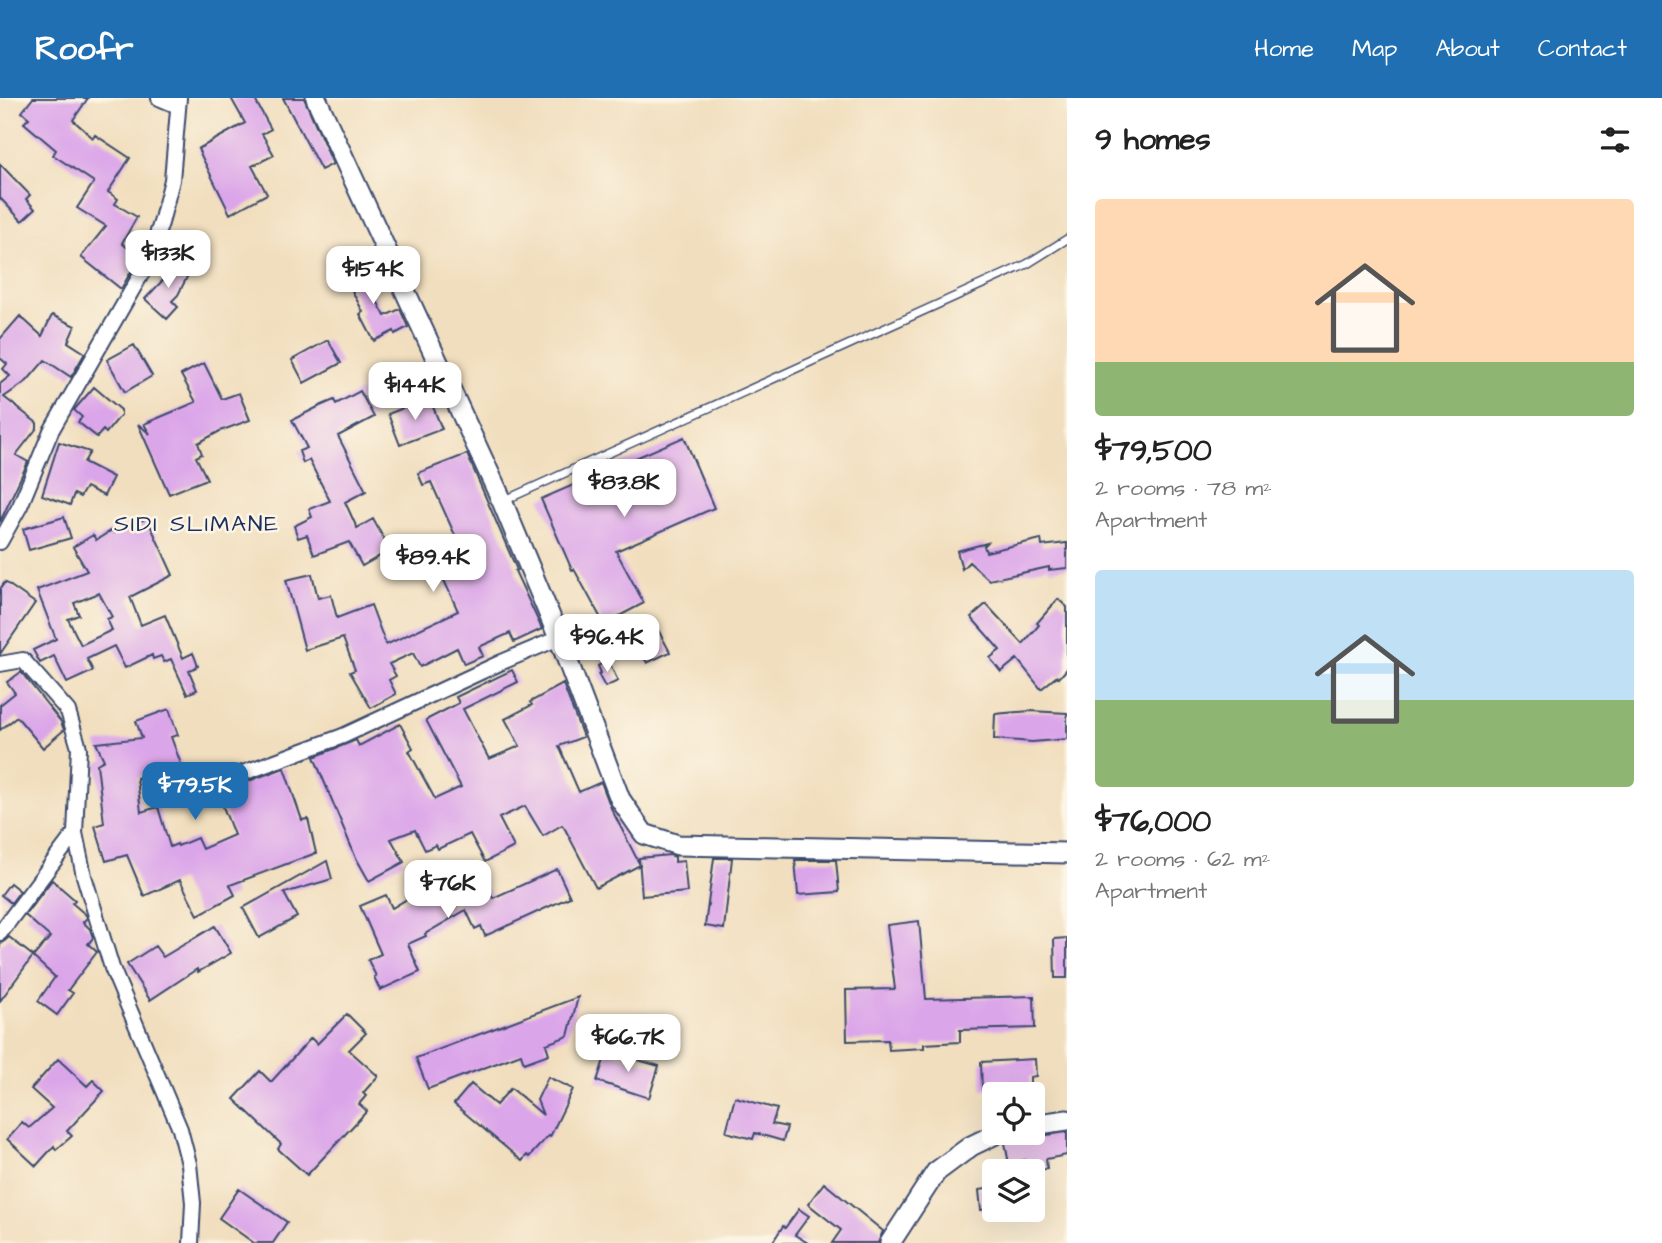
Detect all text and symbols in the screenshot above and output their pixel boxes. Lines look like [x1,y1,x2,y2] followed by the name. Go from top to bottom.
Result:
[35,26,133,72] text: Roofr
[1254,32,1314,66] text: Home
[1352,32,1397,66] text: Map
[1435,32,1500,66] text: About
[1538,32,1627,66] text: Contact
[1095,119,1210,161] text: 9 homes
[1596,121,1634,159] icon: filters
[119,230,217,290] pin: $133K
[141,237,195,269] text: $133K
[1302,245,1428,371] icon: home
[324,246,422,306] pin: $154K
[342,253,404,285] text: $154K
[366,362,464,422] pin: $144K
[385,369,445,401] text: $144K
[1095,430,1212,472] text: $79,500
[567,460,681,519] pin: $83.8K
[588,466,660,498] text: $83.8K
[1095,472,1272,504] text: 2 rooms · 78 m²
[1095,504,1207,536] text: Apartment
[114,508,280,540] district label: SIDI SLIMANE
[376,534,490,594] pin: $89.4K
[396,541,470,573] text: $89.4K
[550,614,664,674] pin: $96.4K
[1302,616,1428,742] icon: home
[570,621,644,653] text: $96.4K
[138,762,252,822] pin: $79.5K
[158,769,232,801] text: $79.5K
[1095,801,1211,843] text: $76,000
[1095,843,1270,875] text: 2 rooms · 62 m²
[407,860,489,920] pin: $76K
[420,867,476,899] text: $76K
[1095,875,1207,907] text: Apartment
[571,1014,685,1074] pin: $66.7K
[592,1021,664,1053] text: $66.7K
[982,1082,1045,1222] map controls
[982,1082,1045,1145] button: locate
[982,1159,1045,1222] button: layers

